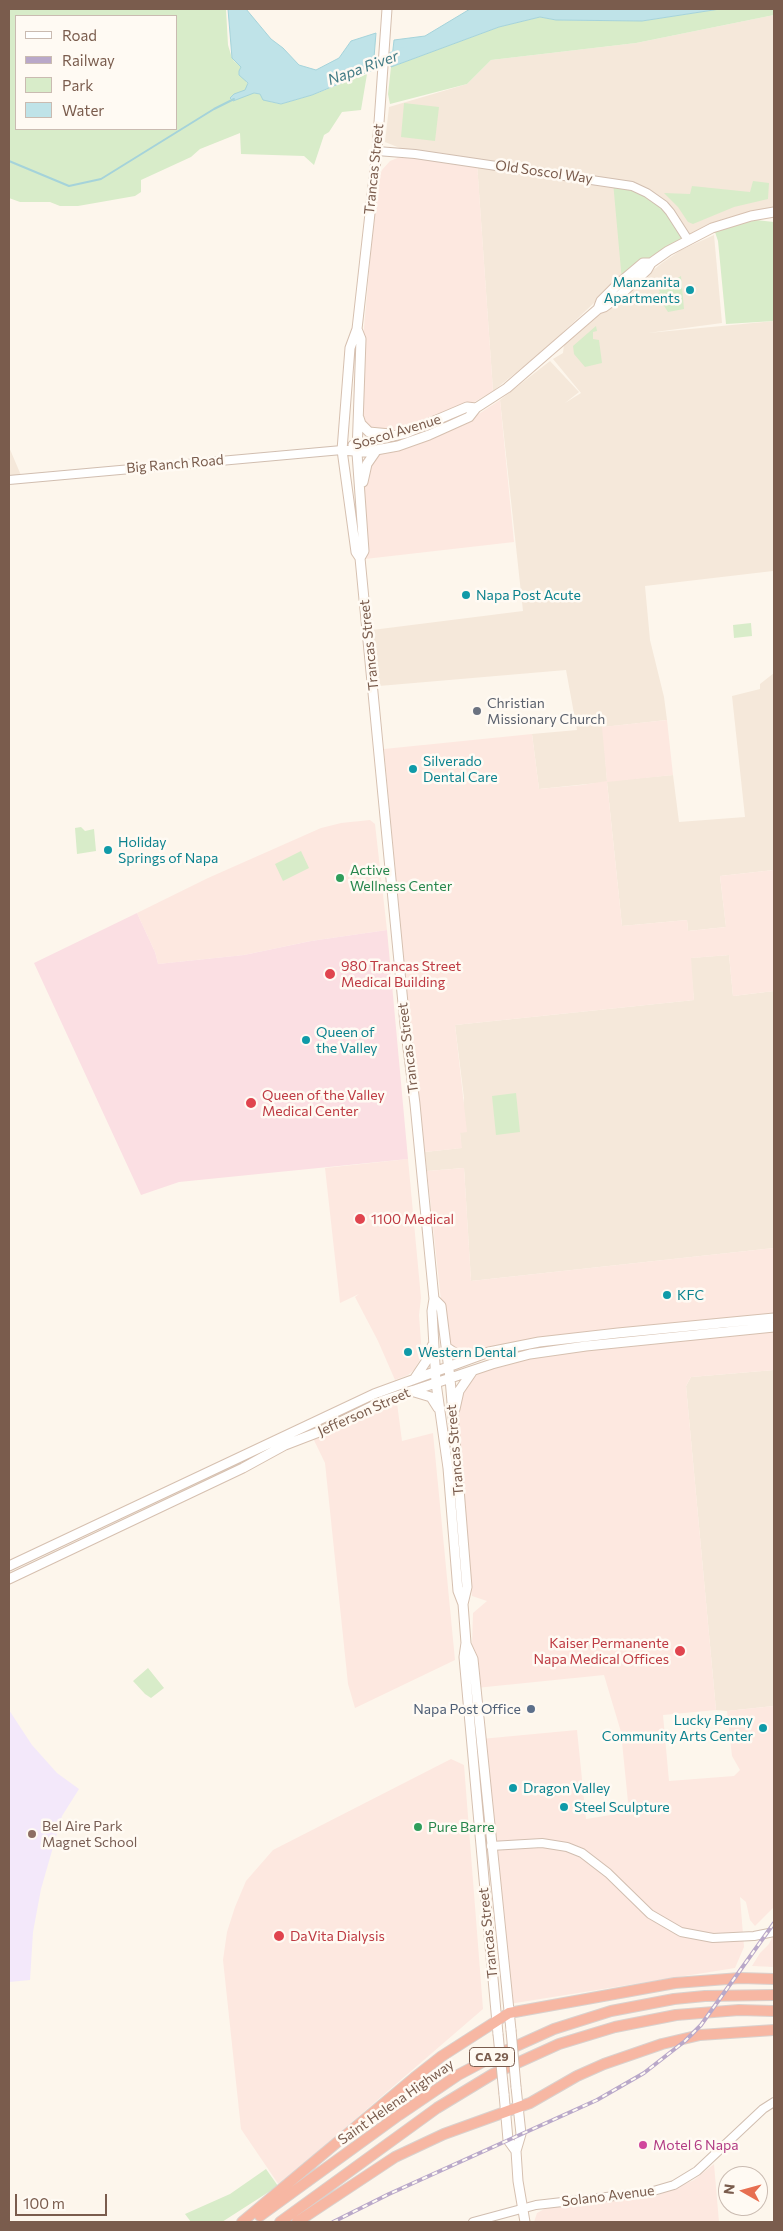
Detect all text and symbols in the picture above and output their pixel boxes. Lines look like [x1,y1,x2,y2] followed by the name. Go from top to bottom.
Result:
[15,15,178,130] legend
[62,26,97,44] text: Road
[325,47,401,89] water label: Napa River
[62,51,115,69] text: Railway
[62,76,93,94] text: Park
[62,101,104,119] text: Water
[361,123,387,215] street label: Trancas Street
[494,157,594,187] street label: Old Soscol Way
[604,274,680,306] place label: Manzanita Apartments
[684,284,696,296] marker: Manzanita Apartments
[351,411,443,453] street label: Soscol Avenue
[125,451,225,477] street label: Big Ranch Road
[476,587,581,603] place label: Napa Post Acute
[460,589,472,601] marker: Napa Post Acute
[356,599,382,691] street label: Trancas Street
[487,695,605,728] place label: Christian Missionary Church
[471,705,483,717] marker: Christian Missionary Church
[423,753,498,786] place label: Silverado Dental Care
[407,763,419,775] marker: Silverado Dental Care
[118,834,218,866] place label: Holiday Springs of Napa
[102,844,114,856] marker: Holiday Springs of Napa
[350,862,452,894] place label: Active Wellness Center
[334,872,346,884] marker: Active Wellness Center
[341,958,461,990] place label: 980 Trancas Street Medical Building
[323,967,337,981] marker: 980 Trancas Street Medical Building
[394,1002,422,1094] street label: Trancas Street
[316,1024,378,1056] place label: Queen of the Valley
[300,1034,312,1046] marker: Queen of the Valley
[262,1087,385,1120] place label: Queen of the Valley Medical Center
[244,1096,258,1110] marker: Queen of the Valley Medical Center
[371,1211,454,1227] place label: 1100 Medical
[353,1212,367,1226] marker: 1100 Medical
[677,1287,704,1303] place label: KFC
[661,1289,673,1301] marker: KFC
[418,1344,517,1360] place label: Western Dental
[402,1346,414,1358] marker: Western Dental
[315,1384,413,1440] street label: Jefferson Street
[443,1404,467,1496] street label: Trancas Street
[533,1635,669,1668] place label: Kaiser Permanente Napa Medical Offices
[673,1644,687,1658] marker: Kaiser Permanente Napa Medical Offices
[413,1701,521,1717] place label: Napa Post Office
[525,1703,537,1715] marker: Napa Post Office
[602,1712,753,1744] place label: Lucky Penny Community Arts Center
[757,1722,769,1734] marker: Lucky Penny Community Arts Center
[523,1780,610,1796] place label: Dragon Valley
[507,1782,519,1794] marker: Dragon Valley
[574,1799,670,1815] place label: Steel Sculpture
[558,1801,570,1813] marker: Steel Sculpture
[42,1818,137,1850] place label: Bel Aire Park Magnet School
[428,1819,495,1835] place label: Pure Barre
[412,1821,424,1833] marker: Pure Barre
[26,1828,38,1840] marker: Bel Aire Park Magnet School
[475,1887,501,1979] street label: Trancas Street
[290,1928,385,1944] place label: DaVita Dialysis
[272,1929,286,1943] marker: DaVita Dialysis
[470,2048,514,2066] road number: CA 29
[335,2056,457,2148] street label: Saint Helena Highway
[653,2137,739,2153] place label: Motel 6 Napa
[637,2139,649,2151] marker: Motel 6 Napa
[718,2166,768,2216] north arrow
[561,2182,655,2210] street label: Solano Avenue
[720,2183,738,2195] text: N
[18,2184,110,2216] scale bar
[23,2194,65,2212] text: 100 m

